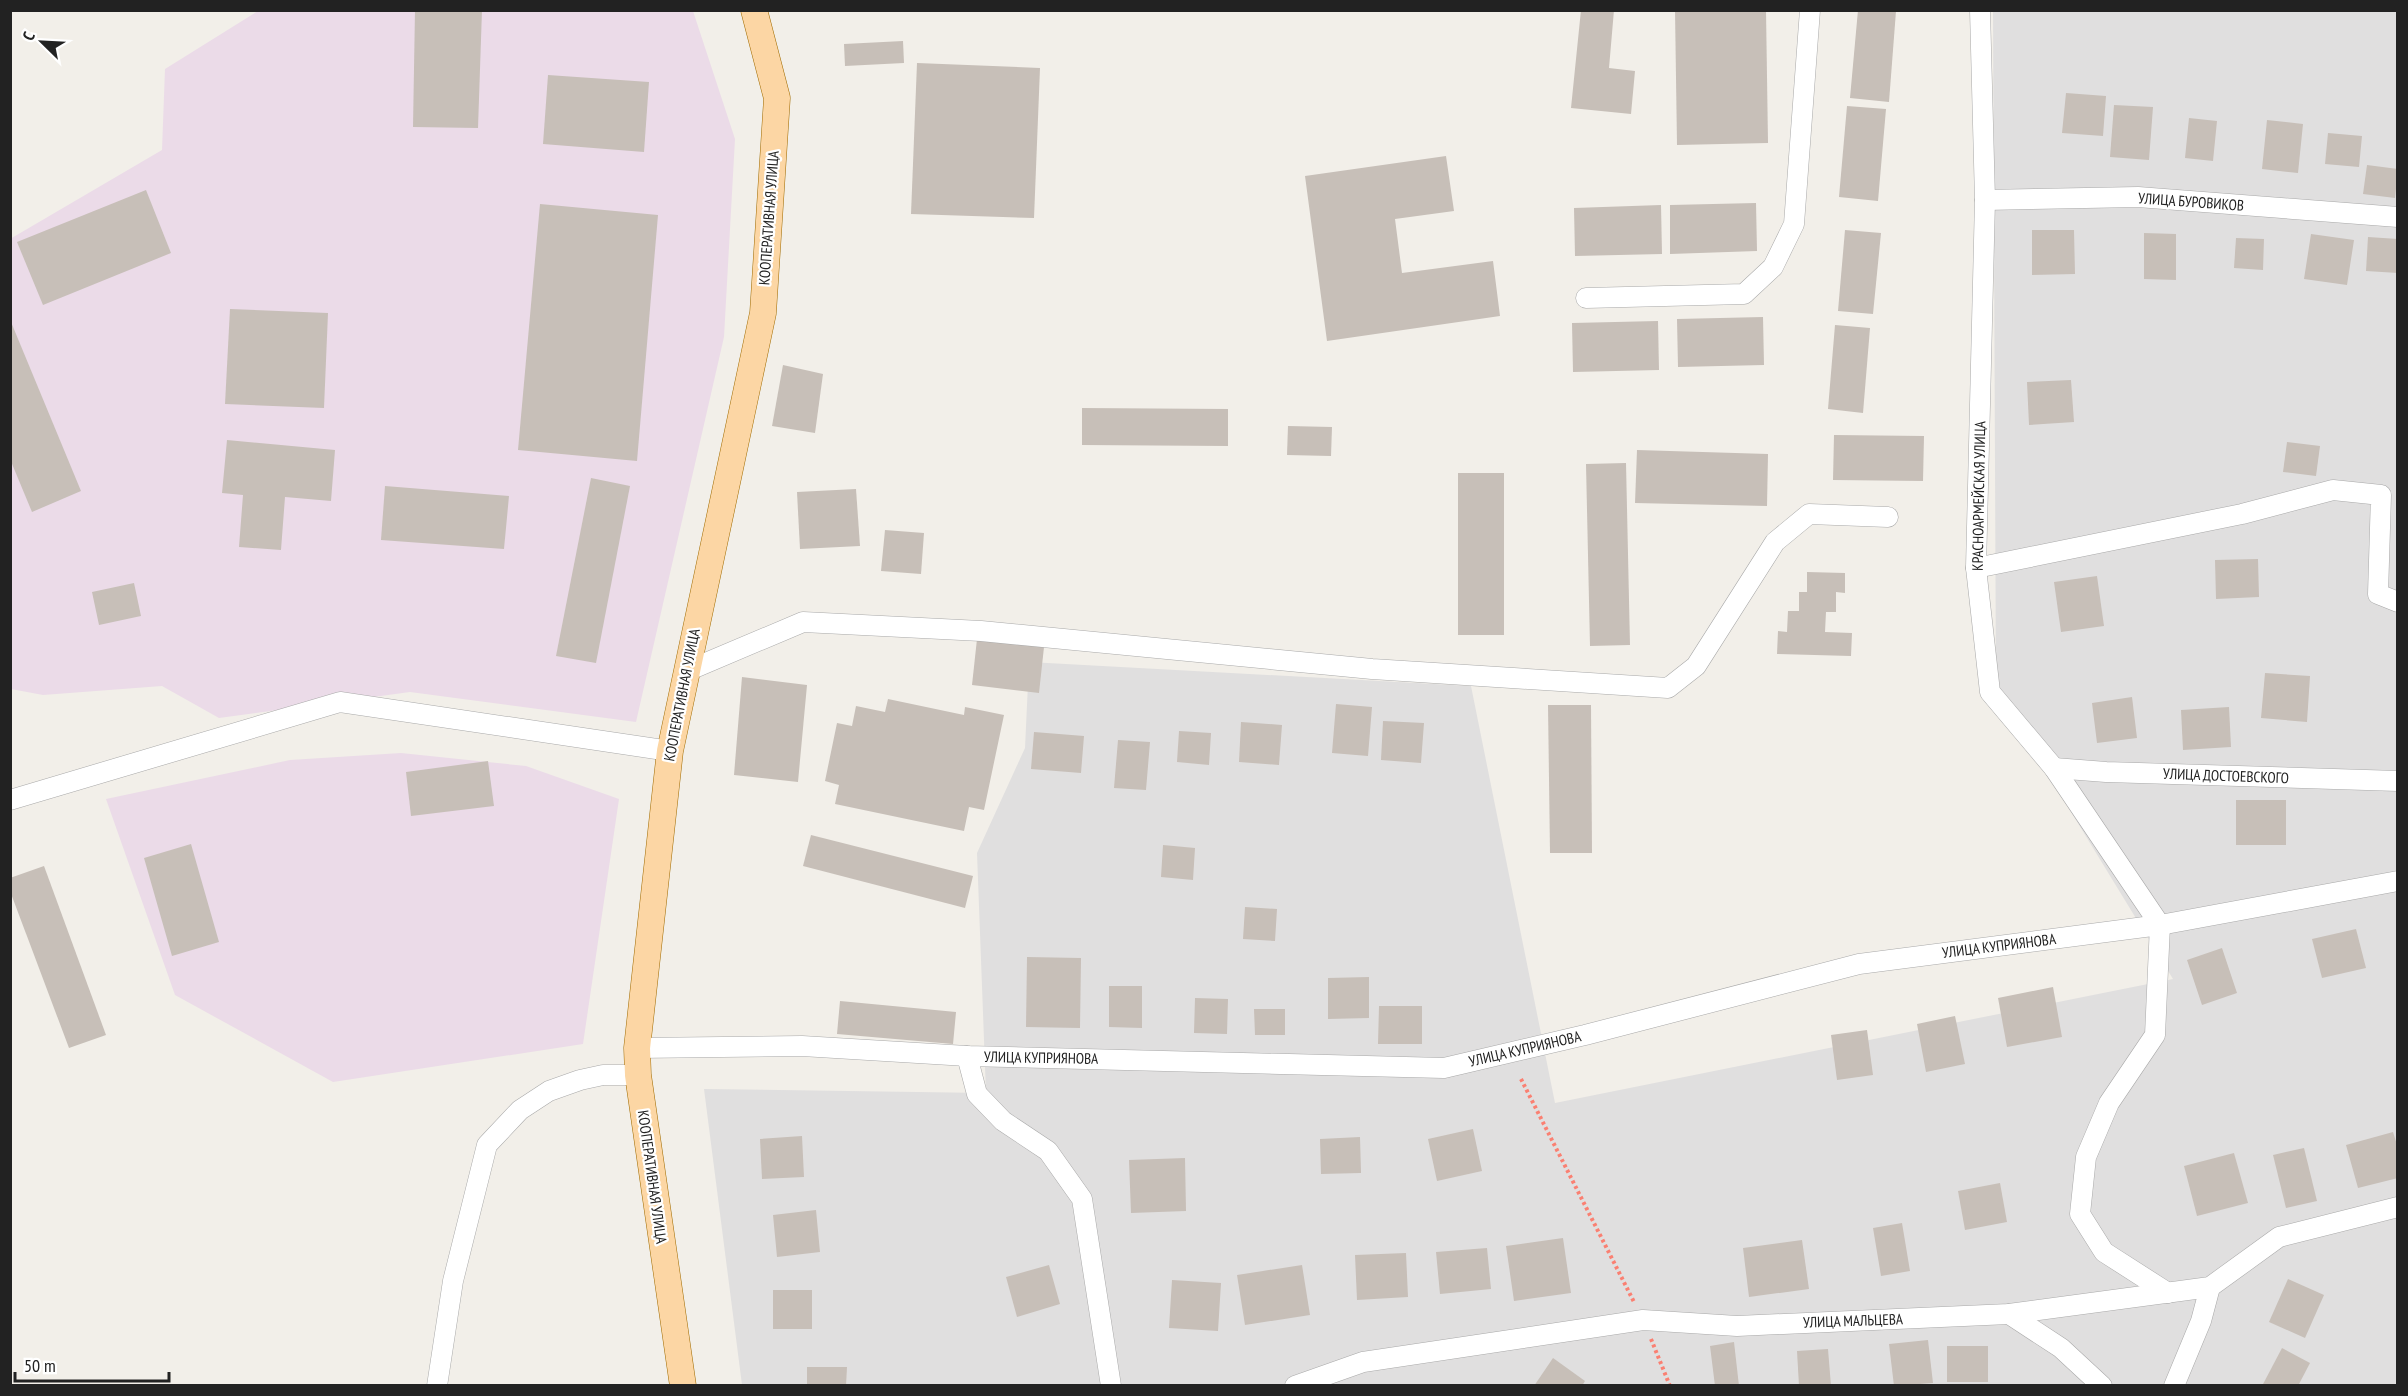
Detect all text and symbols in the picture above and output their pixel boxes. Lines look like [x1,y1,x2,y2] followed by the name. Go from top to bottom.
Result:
[12,12,72,72] north arrow
[18,28,39,43] text: С
[754,149,783,286] street label: КООПЕРАТИВНАЯ УЛИЦА
[2137,188,2245,215] street label: УЛИЦА БУРОВИКОВ
[1968,420,1989,571] street label: КРАСНОАРМЕЙСКАЯ УЛИЦА
[659,626,704,763] street label: КООПЕРАТИВНАЯ УЛИЦА
[2163,764,2289,787] street label: УЛИЦА ДОСТОЕВСКОГО
[1941,929,2058,962] street label: УЛИЦА КУПРИЯНОВА
[1467,1026,1584,1071] street label: УЛИЦА КУПРИЯНОВА
[984,1047,1099,1068] street label: УЛИЦА КУПРИЯНОВА
[634,1109,671,1246] street label: КООПЕРАТИВНАЯ УЛИЦА
[1803,1309,1904,1332] street label: УЛИЦА МАЛЬЦЕВА
[15,1345,170,1383] scale bar
[24,1354,56,1377] text: 50 m

